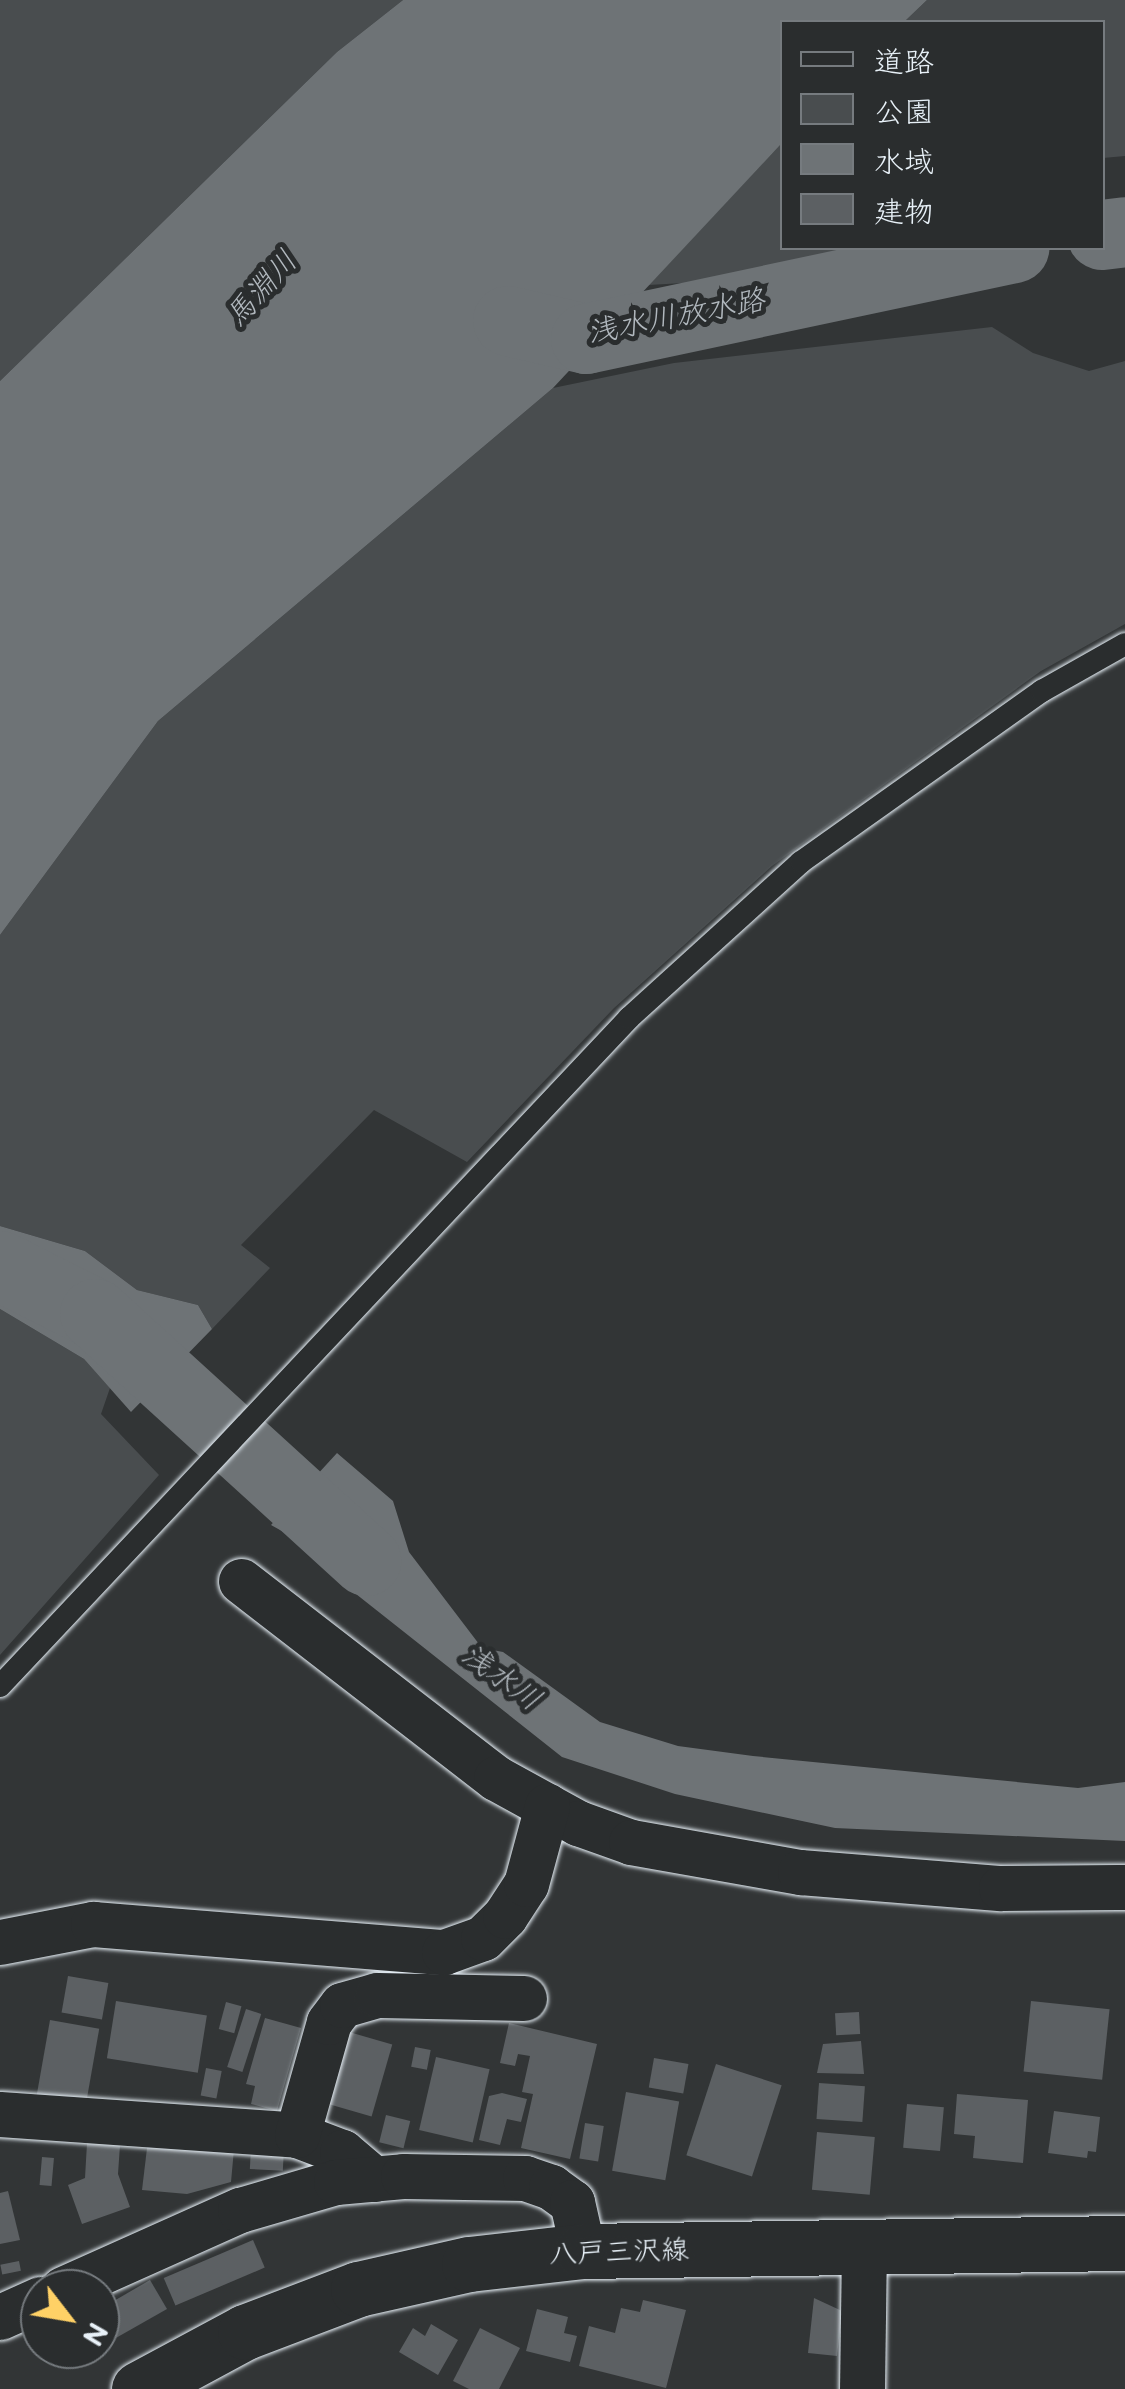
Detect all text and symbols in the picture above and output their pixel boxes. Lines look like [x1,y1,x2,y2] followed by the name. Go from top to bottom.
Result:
[780,20,1105,250] legend
[874,45,934,81] text: 道路
[874,95,934,131] text: 公園
[874,145,934,181] text: 水域
[874,195,934,231] text: 建物
[219,244,305,334] water label: 馬淵川
[584,282,768,352] water label: 浅水川放水路
[454,1637,548,1719] water label: 浅水川
[548,2234,690,2272] street label: 八戸三沢線
[20,2269,120,2369] north arrow
[75,2316,114,2351] text: N

